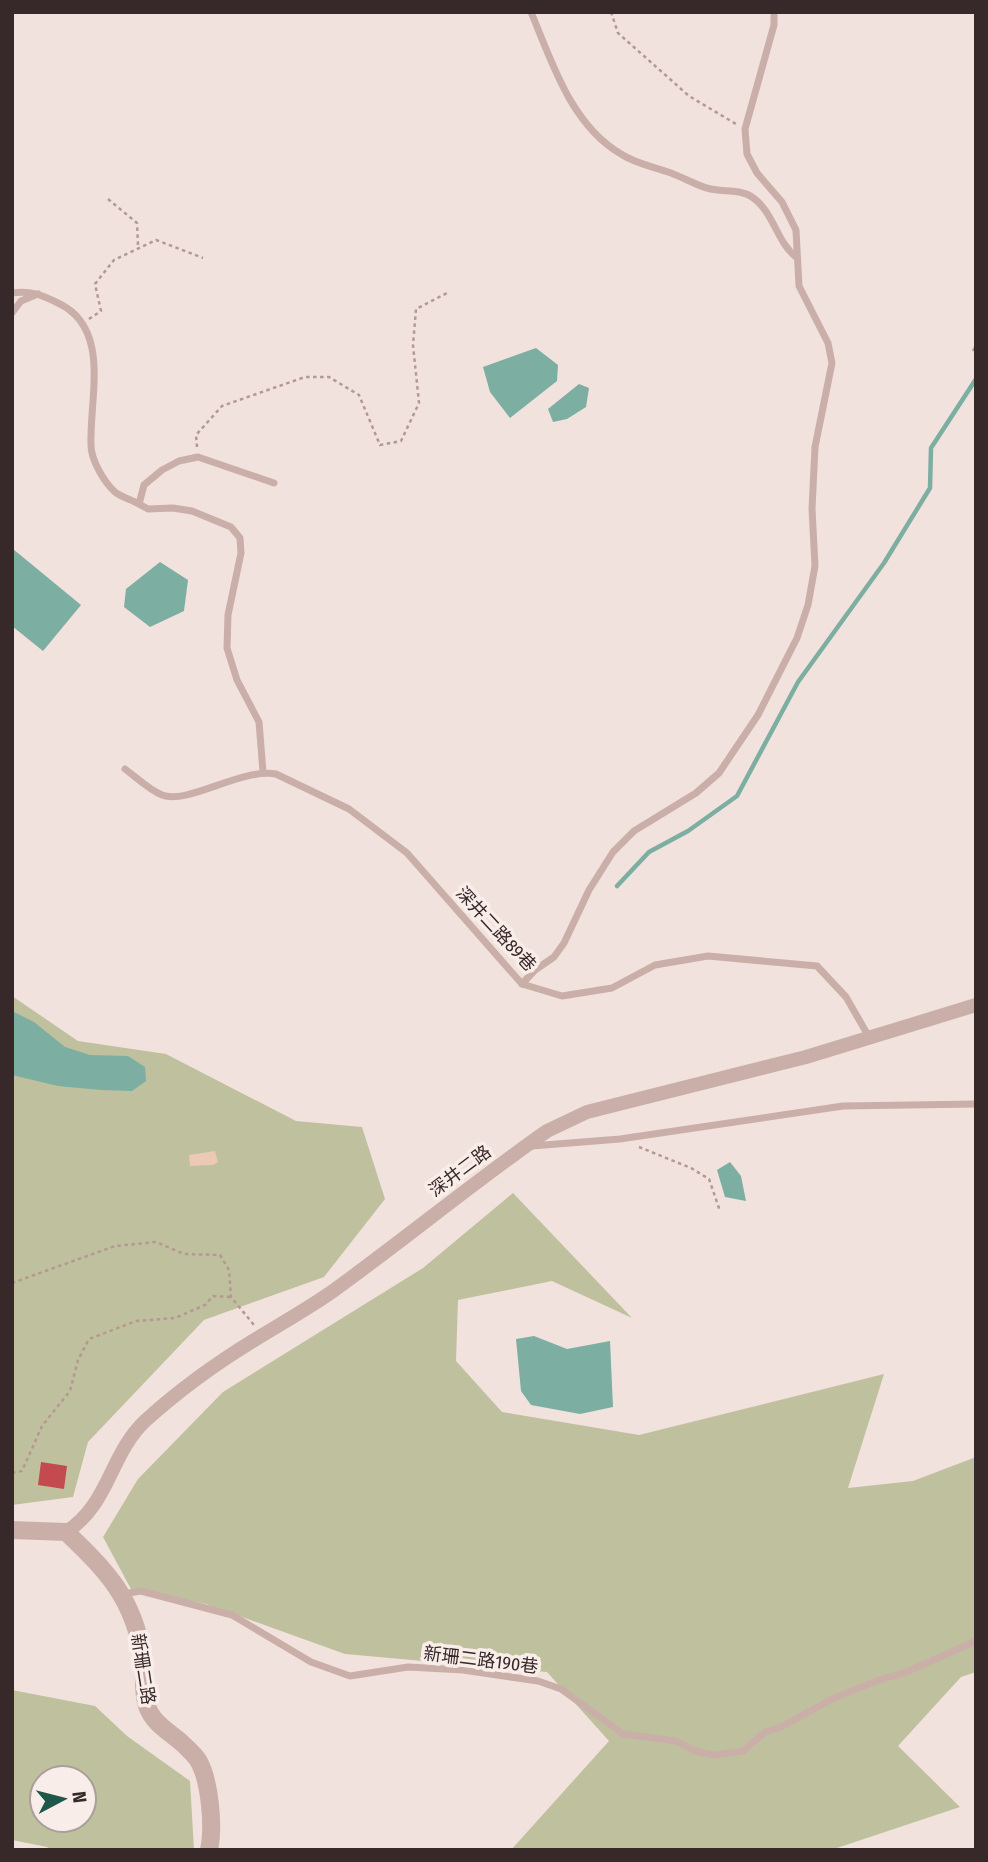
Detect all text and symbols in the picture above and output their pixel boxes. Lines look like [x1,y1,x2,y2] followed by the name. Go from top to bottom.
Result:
[451,882,541,976] street label: 深井二路89巷
[425,1141,495,1201] street label: 深井二路
[127,1632,159,1706] street label: 新珊二路
[423,1642,539,1678] street label: 新珊二路190巷
[28,1764,98,1834] north arrow
[67,1790,91,1804] text: N

